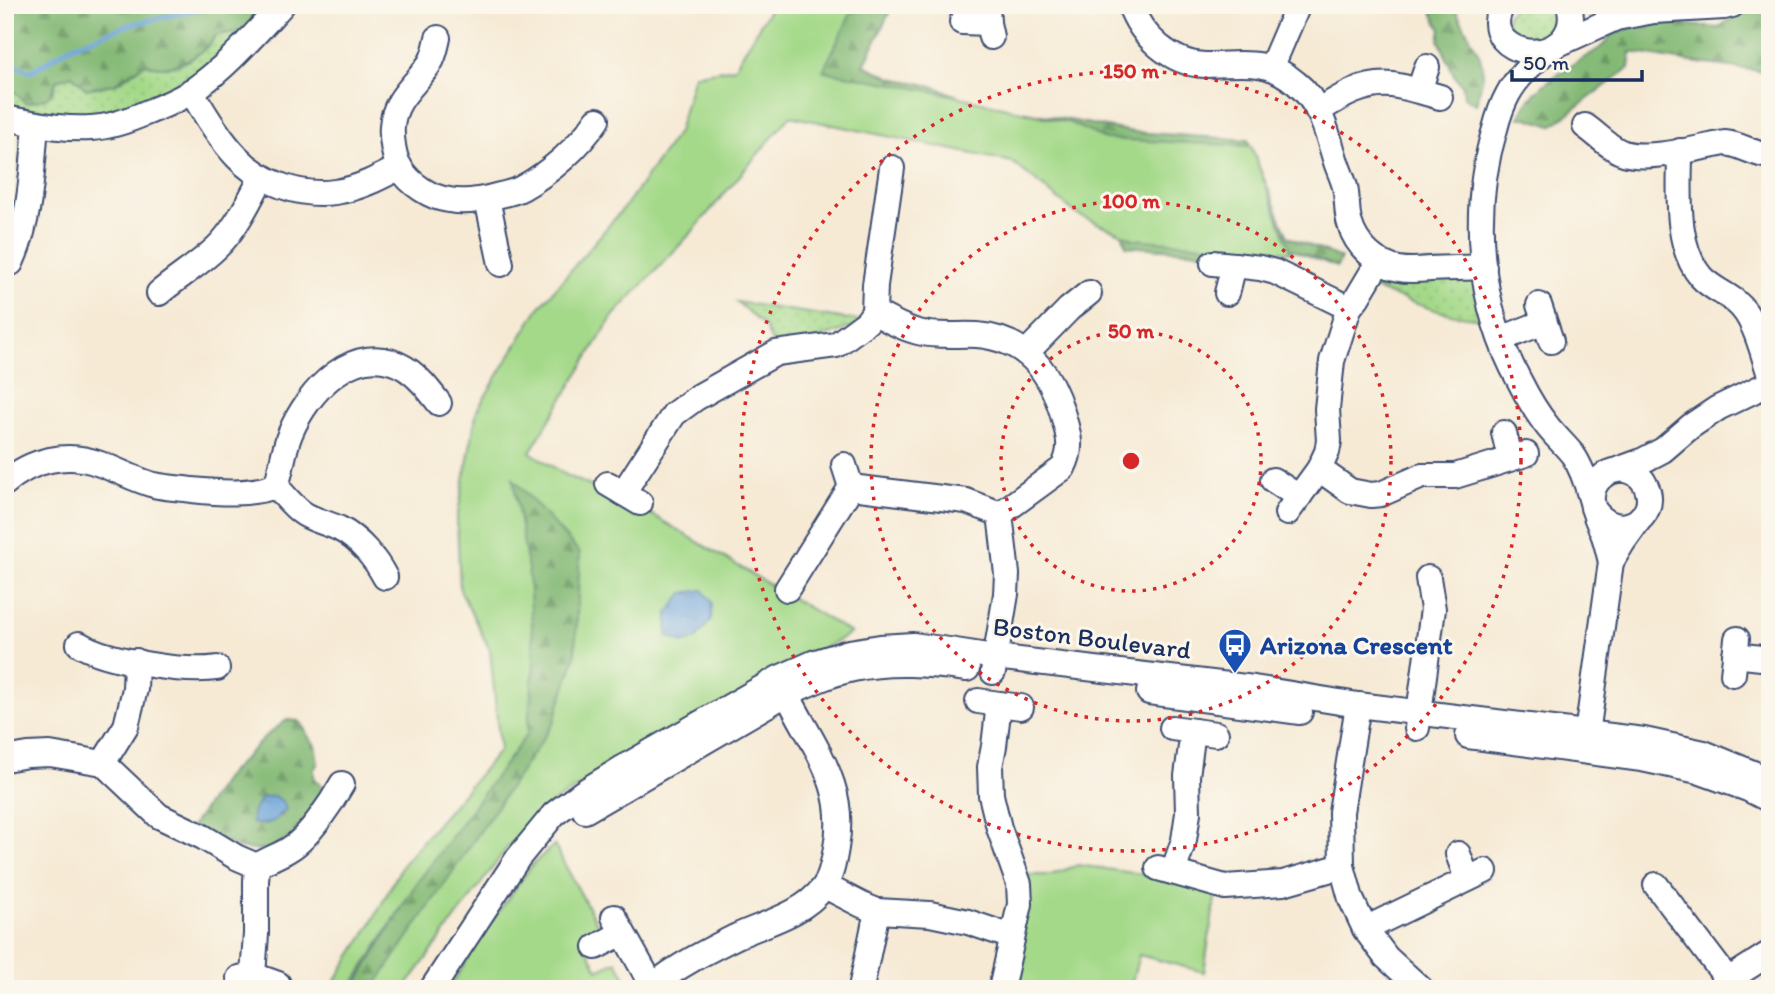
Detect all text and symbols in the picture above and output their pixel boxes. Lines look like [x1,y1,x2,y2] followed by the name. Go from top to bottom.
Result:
[1512,38,1642,82] scale bar
[1523,50,1570,75] text: 50 m
[1103,58,1159,83] text: 150 m
[1102,188,1160,213] text: 100 m
[1108,318,1155,343] text: 50 m
[1119,449,1143,473] centre of rings
[991,610,1194,666] street label: Boston Boulevard
[1216,626,1254,675] bus stop icon: Arizona Crescent
[1259,629,1453,661] place label: Arizona Crescent

